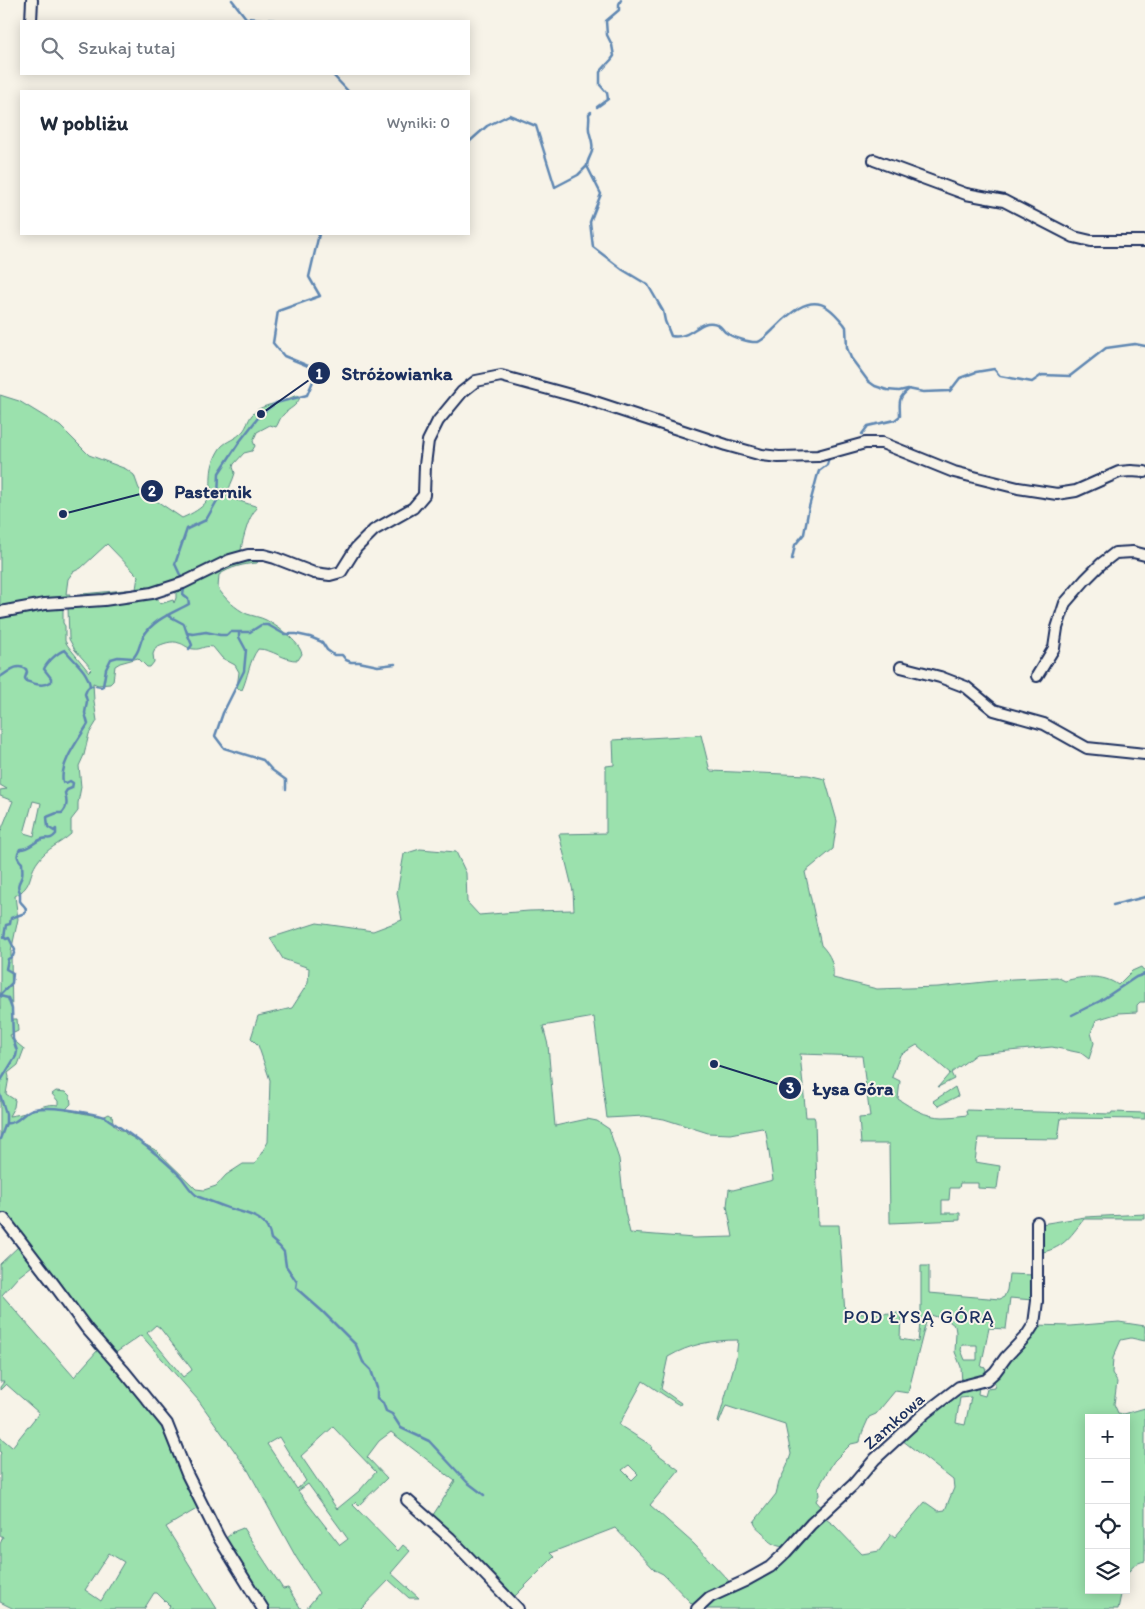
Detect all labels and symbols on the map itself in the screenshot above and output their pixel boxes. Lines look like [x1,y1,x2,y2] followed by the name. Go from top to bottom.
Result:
[306,356,463,390] callout: Stróżowianka
[341,362,454,385] text: Stróżowianka
[316,365,323,383] text: 1
[139,474,262,508] callout: Pasternik
[174,480,252,503] text: Pasternik
[148,482,156,500] text: 2
[778,1071,904,1105] callout: Łysa Góra
[812,1077,894,1100] text: Łysa Góra
[786,1079,794,1097] text: 3
[843,1305,995,1328] district label: POD ŁYSĄ GÓRĄ
[859,1387,930,1454] street label: Zamkowa

